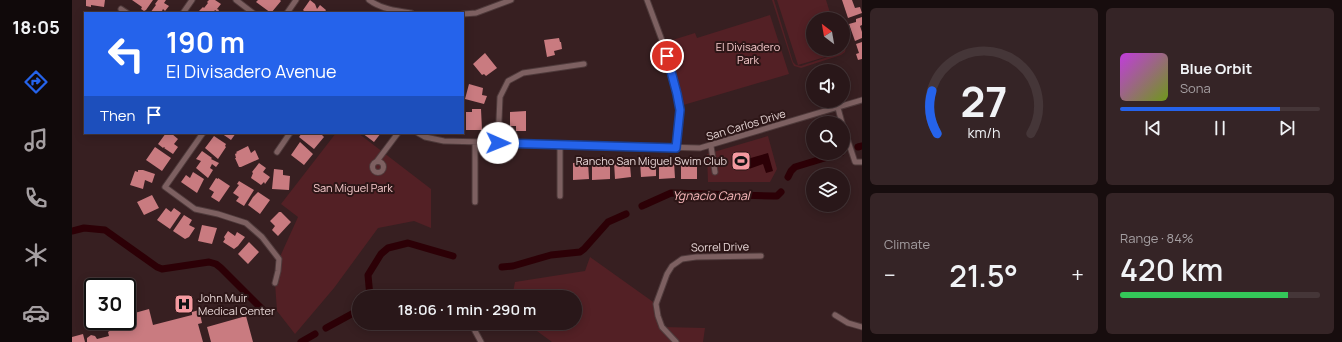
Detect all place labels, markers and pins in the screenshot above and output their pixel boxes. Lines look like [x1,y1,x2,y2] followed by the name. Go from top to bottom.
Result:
[650,39,684,73] pin
[730,150,752,172] sports icon: Rancho San Miguel Swim Club
[576,153,727,168] place label: Rancho San Miguel Swim Club
[198,290,275,318] place label: John Muir Medical Center
[173,293,195,315] hospital icon: John Muir Medical Center

